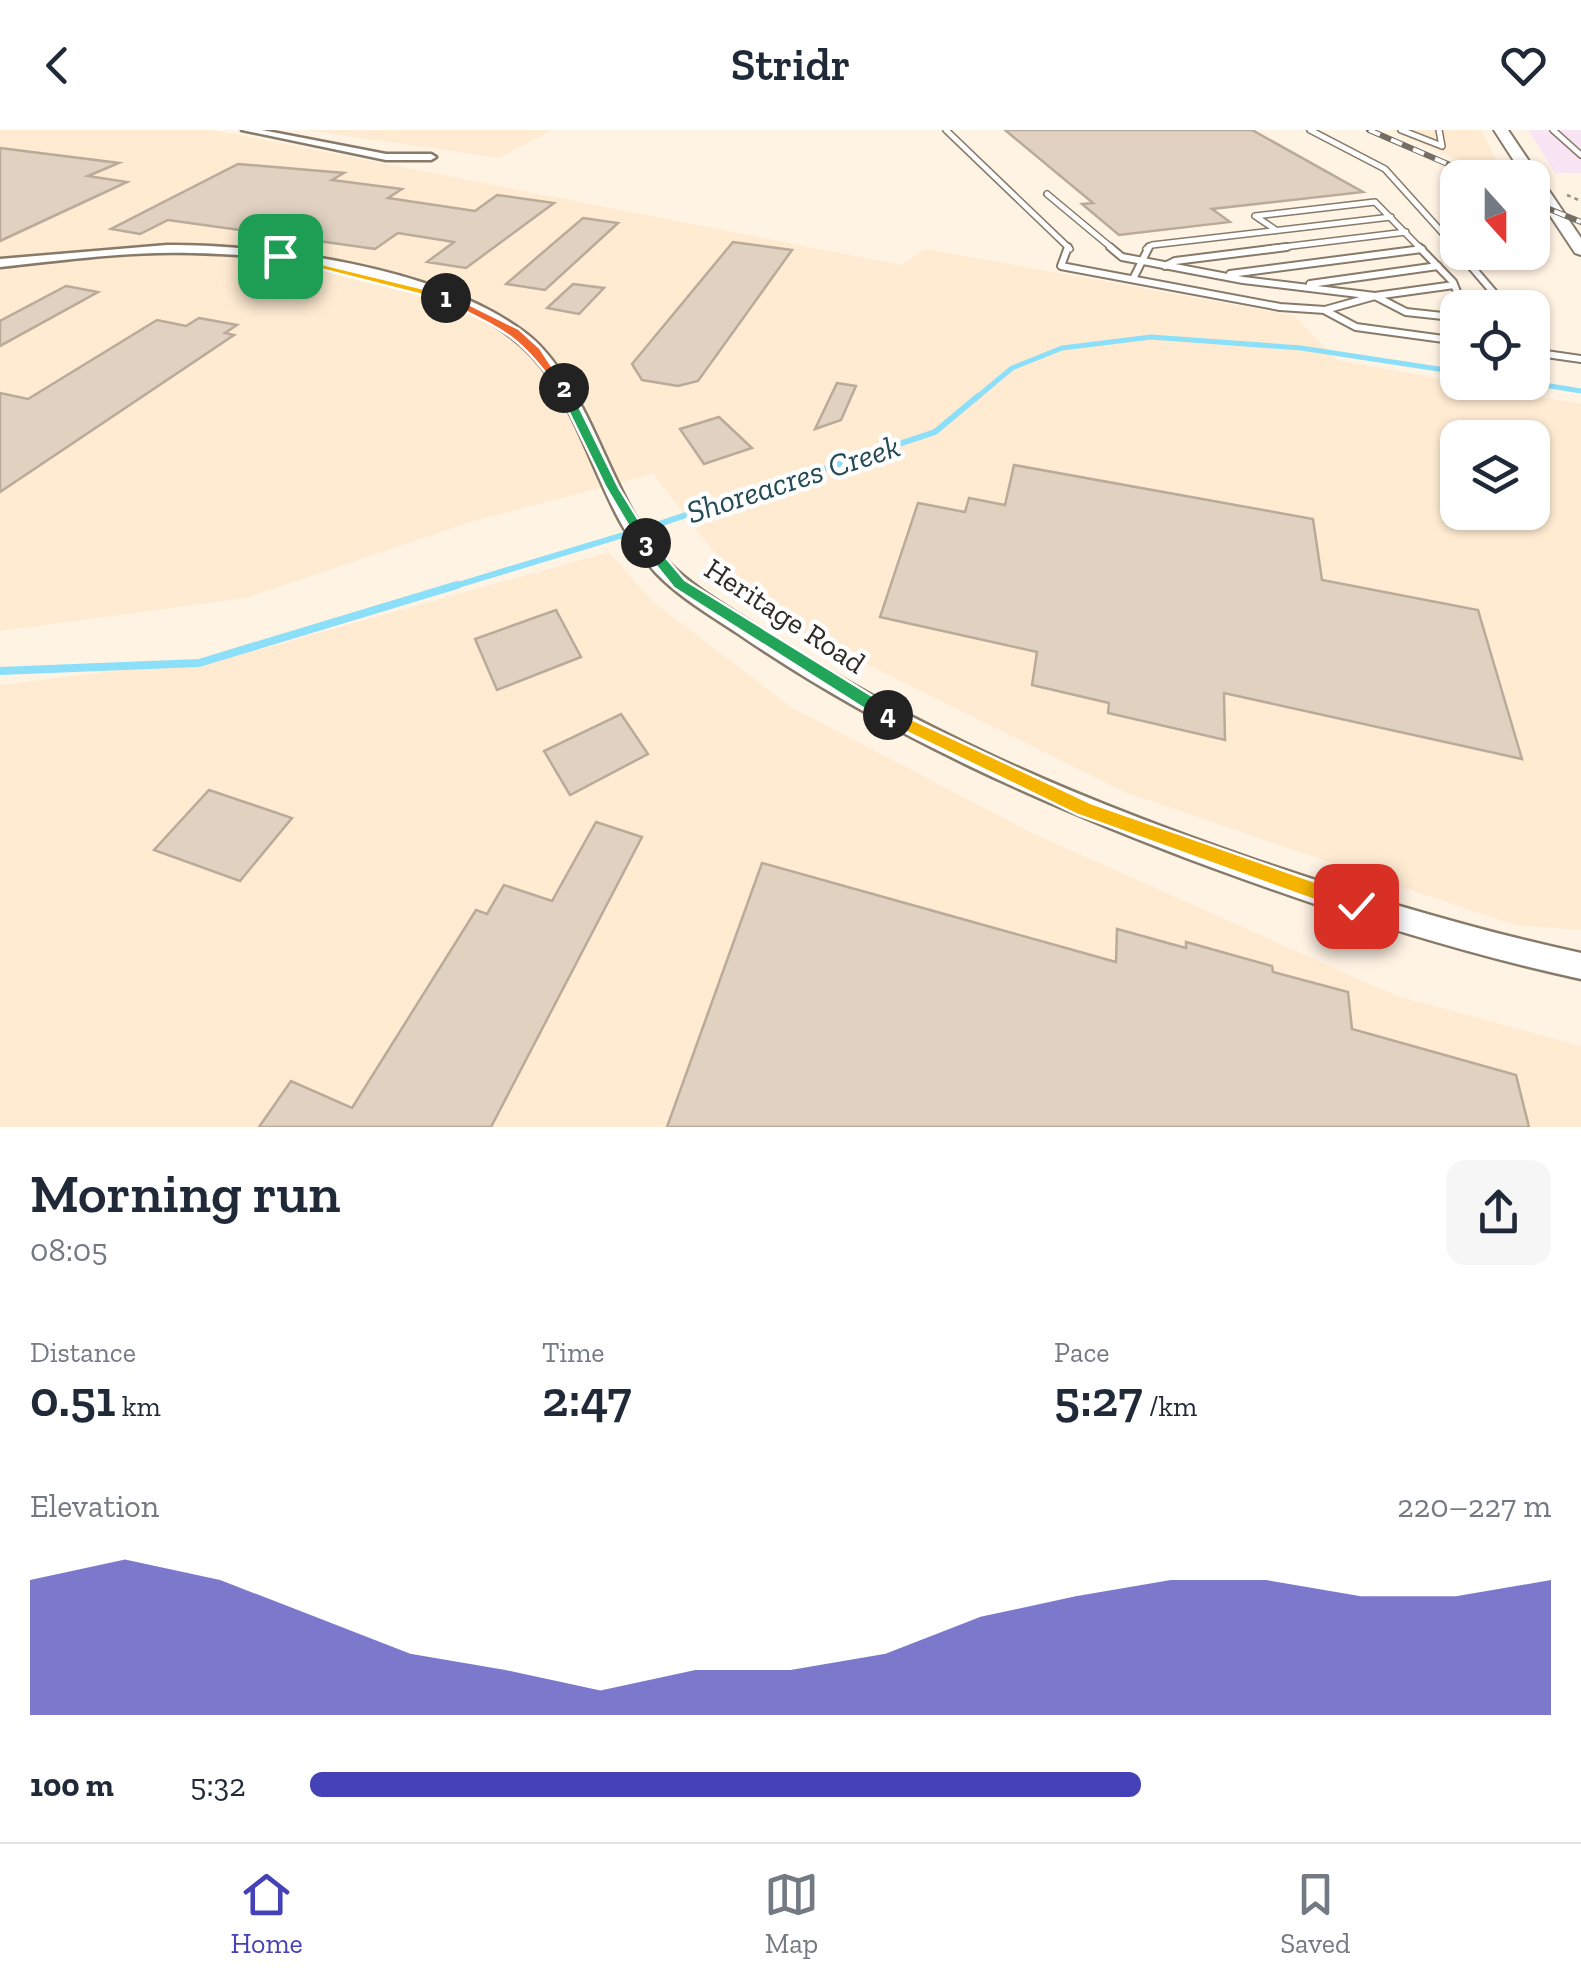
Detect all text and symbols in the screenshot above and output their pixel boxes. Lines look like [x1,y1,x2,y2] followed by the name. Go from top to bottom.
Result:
[30,38,85,93] icon: back
[731,38,850,92] text: Stridr
[1496,38,1551,93] icon: heart
[1440,160,1550,270] north arrow
[1440,160,1550,530] map controls
[238,214,323,299] pin
[253,229,308,284] icon: arrive
[421,273,471,323] pin: 1
[440,281,452,314] text: 1
[1440,290,1550,400] button: locate
[539,363,589,413] pin: 2
[556,371,572,404] text: 2
[1440,420,1550,530] button: layers
[682,427,904,531] water label: Shoreacres Creek
[621,518,671,568] pin: 3
[639,526,653,559] text: 3
[698,551,873,682] street label: Heritage Road
[863,690,913,740] pin: 4
[880,698,896,731] text: 4
[1314,864,1399,949] pin
[1329,879,1384,934] icon: check
[30,1160,341,1226] text: Morning run
[1446,1160,1551,1265] button: share
[30,1231,108,1269] text: 08:05
[30,1336,136,1369] text: Distance
[542,1336,605,1369] text: Time
[1054,1336,1110,1369] text: Pace
[30,1369,116,1429] text: 0.51
[542,1369,632,1429] text: 2:47
[1054,1369,1143,1429] text: 5:27
[116,1390,161,1423] text: km
[1143,1390,1197,1423] text: /km
[30,1487,159,1525] text: Elevation
[1397,1487,1551,1525] text: 220–227 m
[30,1766,114,1804] text: 100 m
[190,1766,246,1804] text: 5:32
[231,1867,303,1960] tab: Home
[764,1867,819,1960] tab: Map
[1280,1867,1350,1960] tab: Saved

